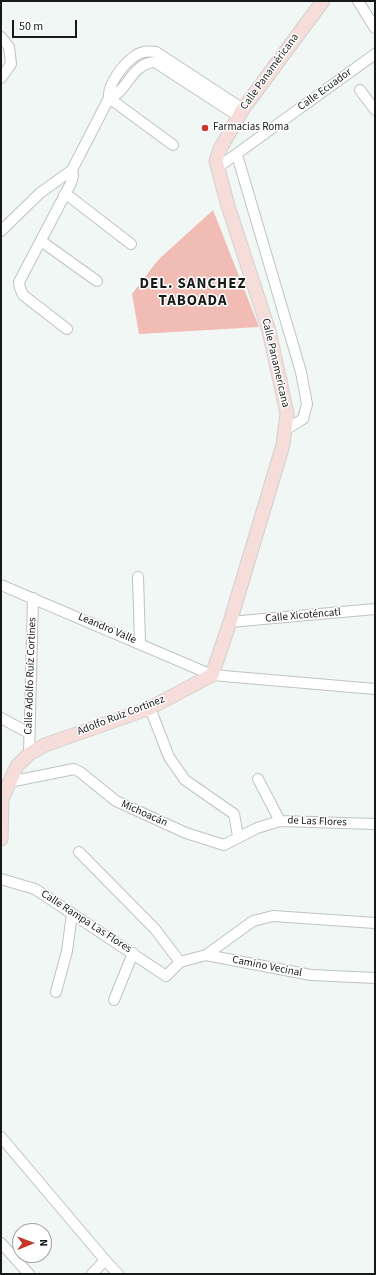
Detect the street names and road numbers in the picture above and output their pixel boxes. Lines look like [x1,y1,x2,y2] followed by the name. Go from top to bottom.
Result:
[238,31,302,113] street label: Calle Panaméricana
[296,66,354,114] street label: Calle Ecuador
[258,317,292,409] street label: Calle Panamericana
[265,606,341,626] street label: Calle Xicoténcatl
[76,611,138,647] street label: Leandro Valle
[22,617,40,735] street label: Calle Adolfo Ruíz Cortines
[75,693,167,739] street label: Adolfo Ruiz Cortinez
[119,798,169,830] street label: Michoacán
[287,814,347,830] street label: de Las Flores
[38,888,134,956] street label: Calle Rampa Las Flores
[231,954,303,980] street label: Camino Vecinal

